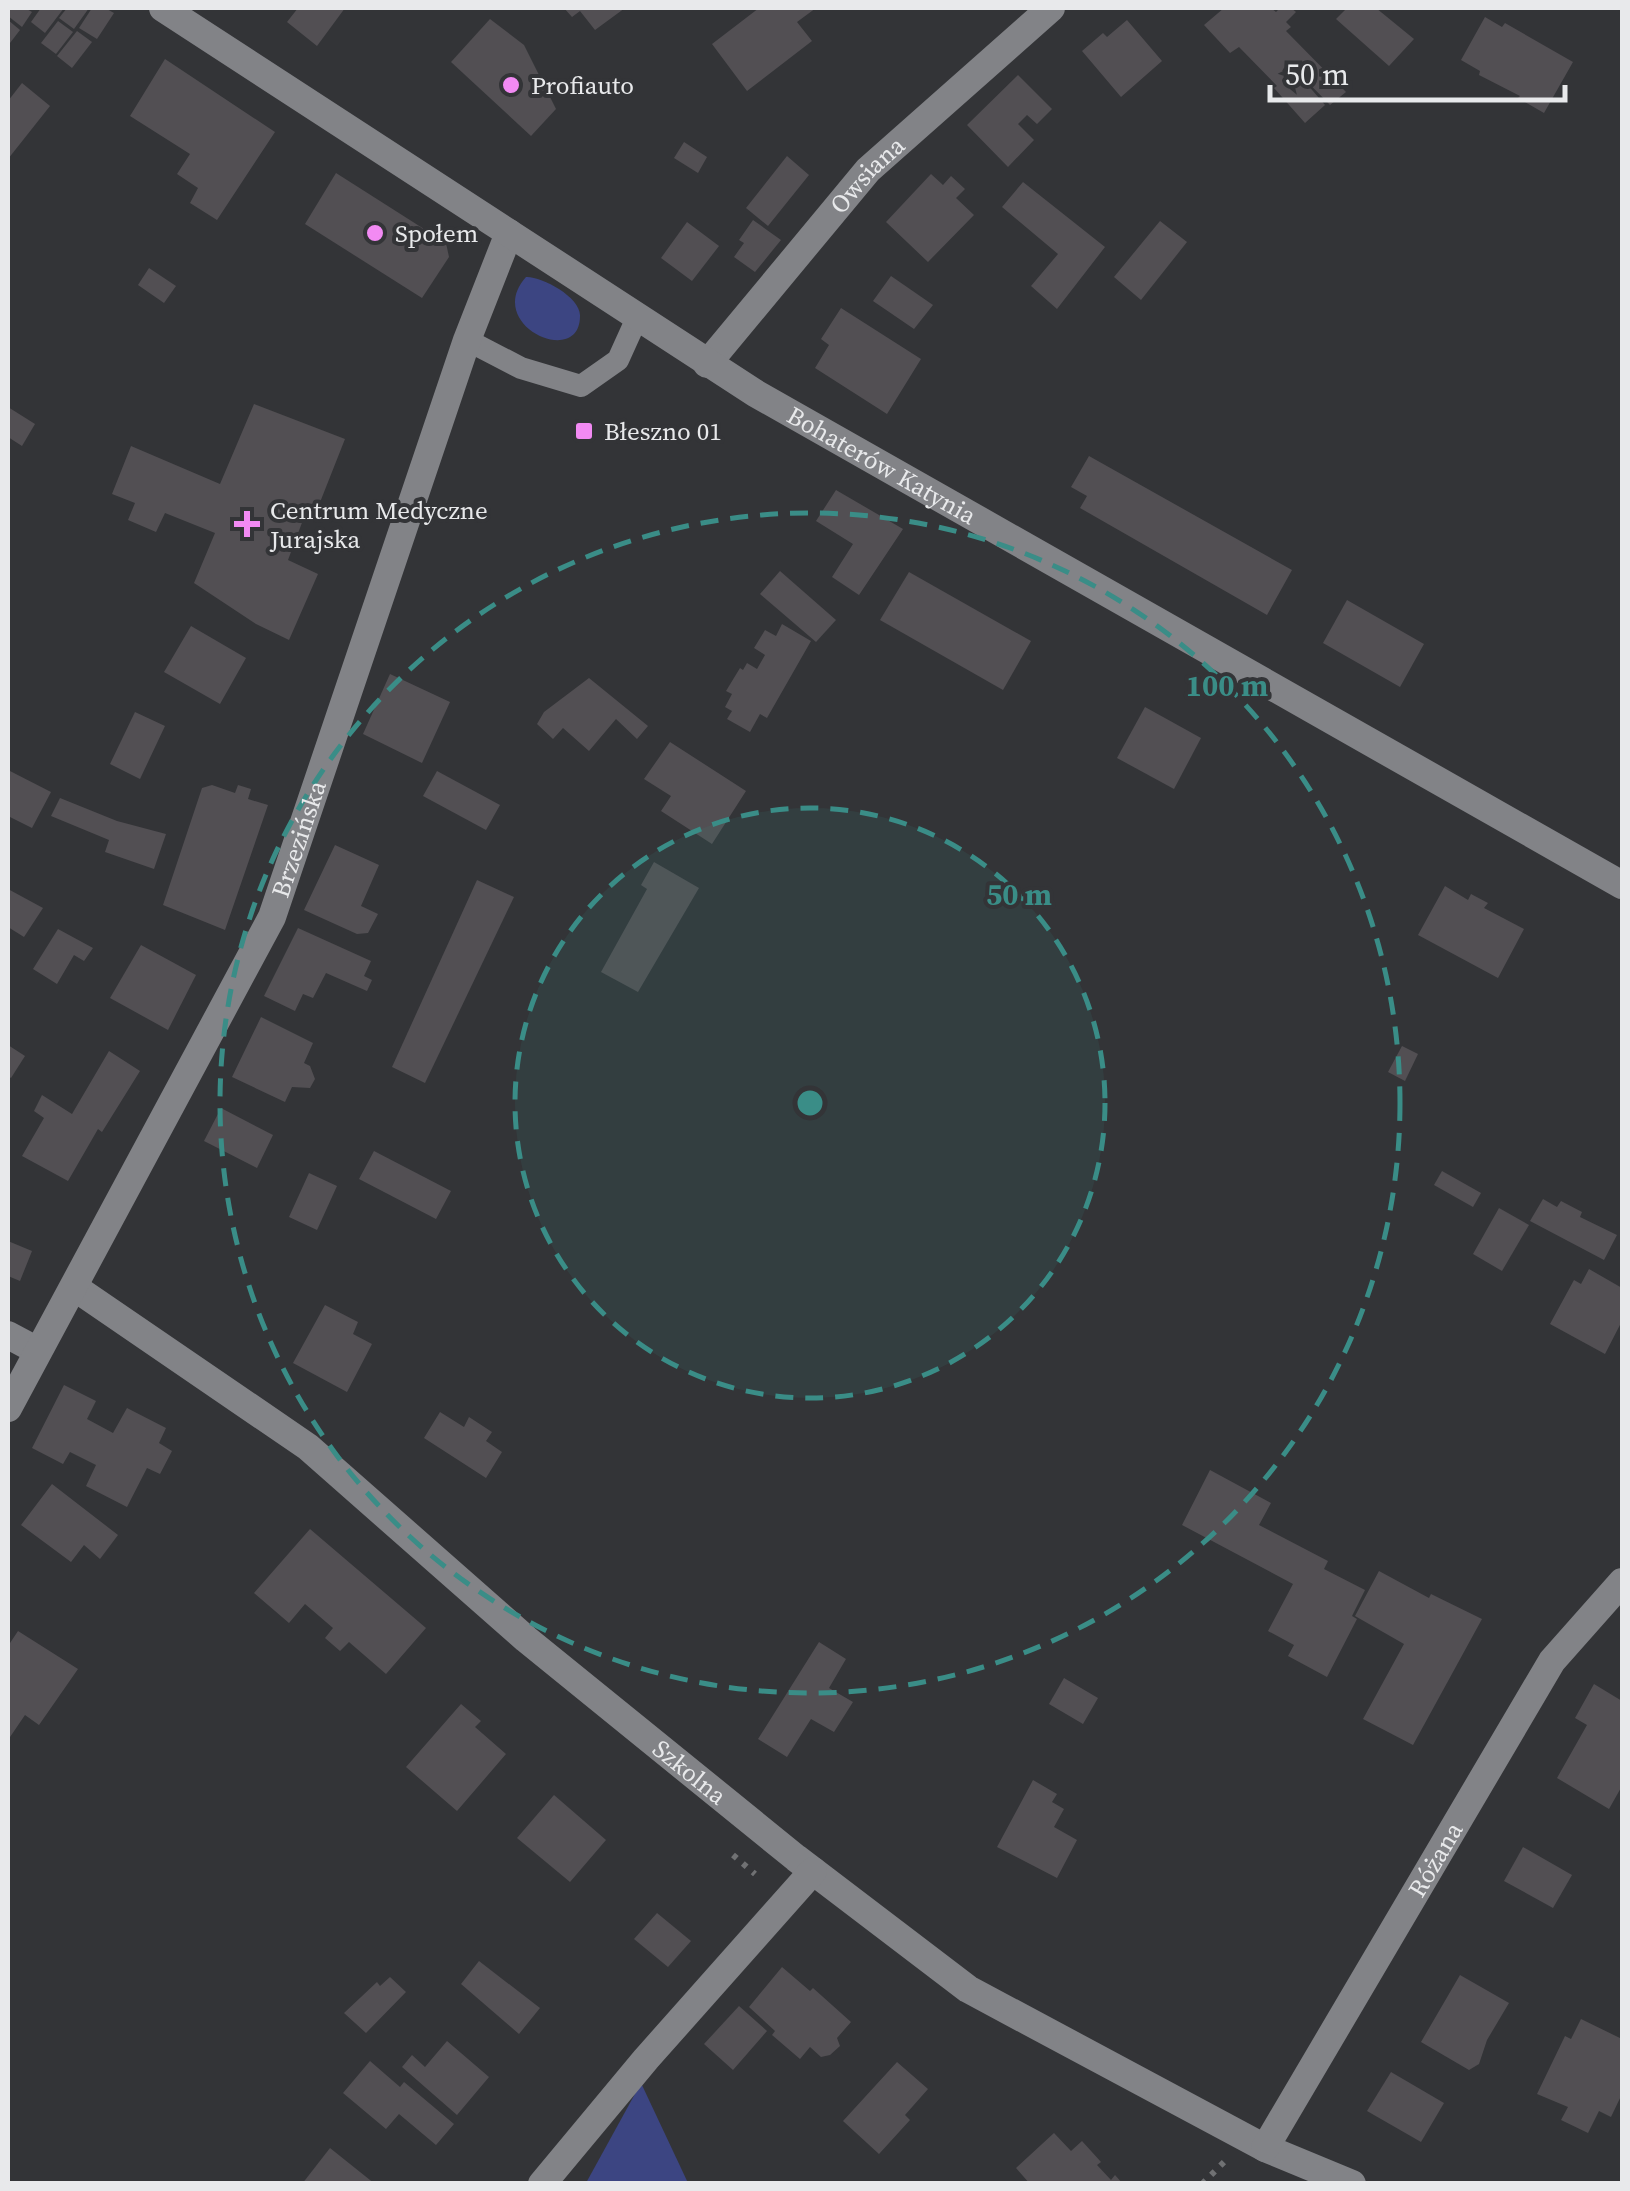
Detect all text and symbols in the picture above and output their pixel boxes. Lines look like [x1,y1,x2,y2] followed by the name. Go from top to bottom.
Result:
[1270,40,1565,102] scale bar
[1285,54,1349,95] text: 50 m
[531,68,634,102] place label: Profiauto
[500,74,522,96] marker: Profiauto
[822,128,912,221] street label: Owsiana
[395,216,478,250] place label: Społem
[364,222,386,244] marker: Społem
[781,398,983,532] street label: Bohaterów Katynia
[604,414,722,448] place label: Błeszno 01
[573,420,595,442] marker: Błeszno 01
[269,493,488,556] place label: Centrum Medyczne Jurajska
[234,511,260,537] marker: Centrum Medyczne Jurajska
[1186,665,1268,706] text: 100 m
[263,776,334,902] street label: Brzezińska
[986,874,1052,915] text: 50 m
[792,1085,828,1121] centre of rings
[646,1732,734,1812] street label: Szkolna
[1400,1815,1471,1903] street label: Różana

